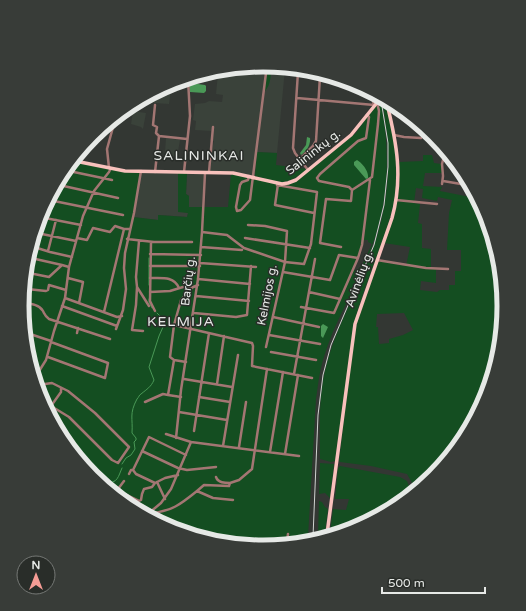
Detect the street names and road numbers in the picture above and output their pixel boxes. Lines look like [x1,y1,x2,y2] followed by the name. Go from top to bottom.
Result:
[283,126,343,178] street label: Salininkų g.
[342,249,376,309] street label: Avinėlių g.
[178,255,198,307] street label: Barčių g.
[254,263,280,327] street label: Kelmijos g.

